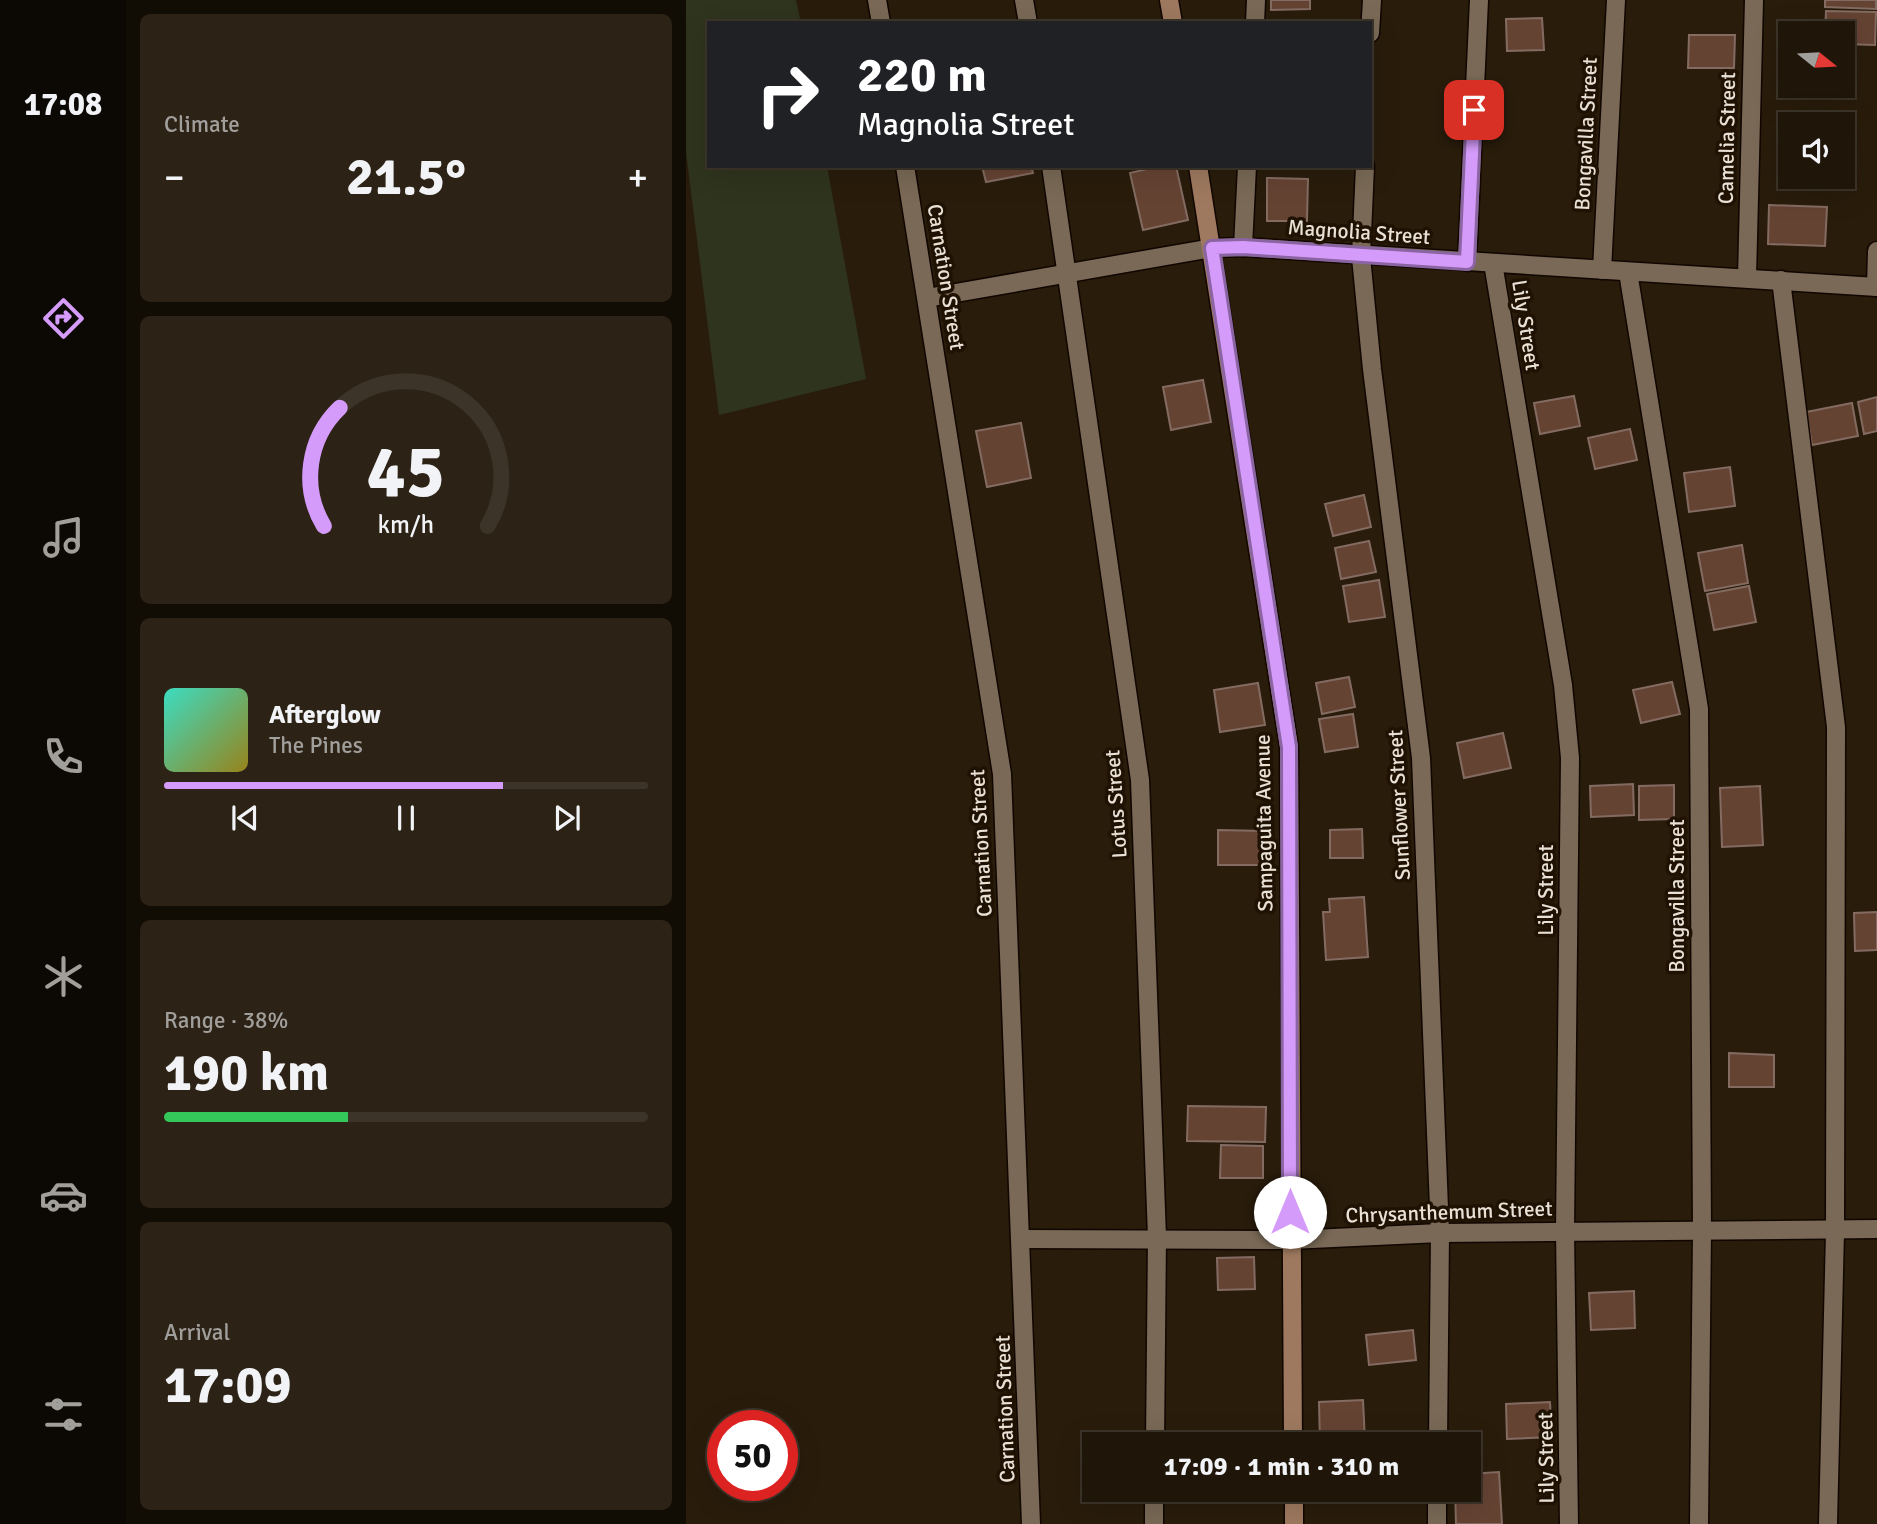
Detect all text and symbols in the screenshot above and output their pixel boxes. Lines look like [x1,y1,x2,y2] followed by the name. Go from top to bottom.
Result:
[1778,21,1855,98] north arrow
[1778,21,1855,189] map controls
[857,45,987,105] text: 220 m
[742,49,833,140] icon: right
[1569,57,1603,211] street label: Bongavilla Street
[1713,72,1741,204] street label: Camelia Street
[1444,80,1504,140] pin
[24,85,102,124] text: 17:08
[1455,91,1493,129] icon: arrive
[857,105,1074,144] text: Magnolia Street
[164,110,240,139] text: Climate
[1778,112,1855,189] button: sound
[346,145,466,209] text: 21.5°
[164,154,185,201] text: −
[627,154,648,201] text: +
[922,202,970,352] street label: Carnation Street
[1287,214,1431,250] street label: Magnolia Street
[1506,278,1546,372] street label: Lily Street
[39,294,88,343] icon: directions
[367,428,445,517] text: 45
[378,509,434,540] text: km/h
[39,513,88,562] icon: music
[269,699,381,731] text: Afterglow
[1382,729,1416,881] street label: Sunflower Street
[269,731,363,760] text: The Pines
[39,732,88,781] icon: phone
[1249,734,1279,912] street label: Sampaguita Avenue
[1099,749,1133,859] street label: Lotus Street
[964,769,998,917] street label: Carnation Street
[226,799,264,837] icon: previous
[387,799,425,837] icon: pause
[548,799,586,837] icon: next
[1664,819,1690,973] street label: Bongavilla Street
[1533,844,1559,936] street label: Lily Street
[39,952,88,1001] icon: climate
[164,1006,288,1035] text: Range · 38%
[164,1041,329,1105] text: 190 km
[39,1171,88,1220] icon: car
[1253,1175,1327,1249] position arrow
[1345,1195,1553,1229] street label: Chrysanthemum Street
[164,1318,230,1347] text: Arrival
[989,1335,1021,1483] street label: Carnation Street
[164,1353,292,1417] text: 17:09
[39,1390,88,1439] icon: filters
[707,1410,798,1501] speed limit sign: 50
[1532,1412,1560,1504] street label: Lily Street
[1164,1451,1399,1483] text: 17:09 · 1 min · 310 m

